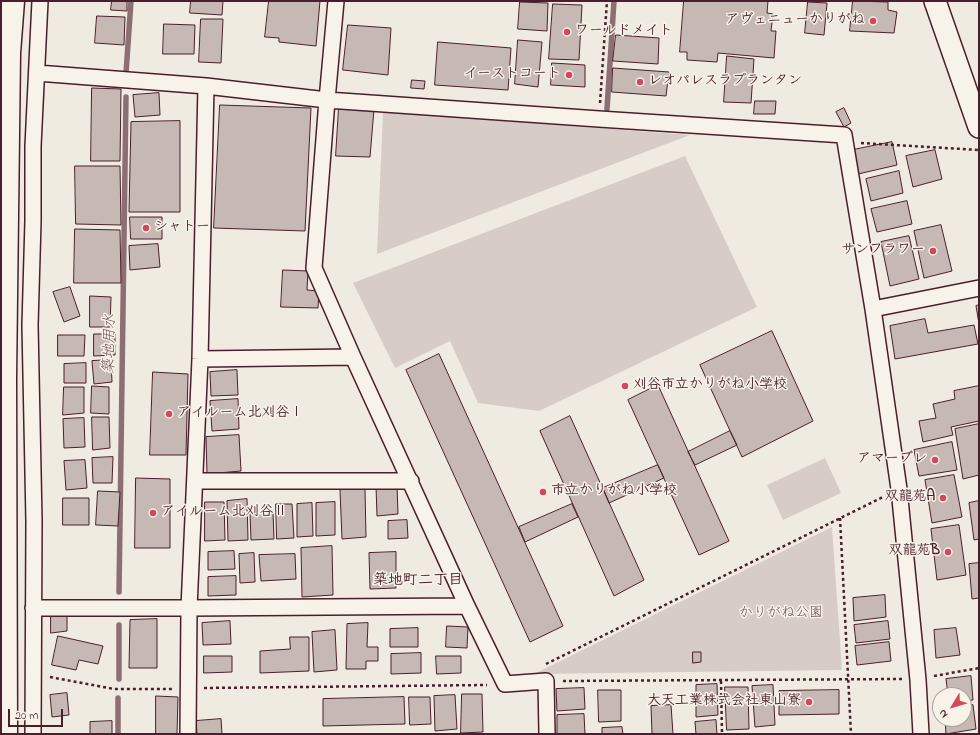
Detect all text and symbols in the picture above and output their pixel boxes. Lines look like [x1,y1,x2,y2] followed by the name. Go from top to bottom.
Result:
[725,13,865,29] place label: アヴェニューかりがね
[868,16,878,26] marker: アヴェニューかりがね
[575,24,673,40] place label: ワールドメイト
[562,27,572,37] marker: ワールドメイト
[464,67,561,83] place label: イーストコート
[564,70,574,80] marker: イーストコート
[648,74,802,90] place label: レオパレスラプランタン
[635,77,645,87] marker: レオパレスラプランタン
[154,220,210,236] place label: シャトー
[141,223,151,233] marker: シャトー
[841,243,925,259] place label: サンフラワー
[928,246,938,256] marker: サンフラワー
[101,314,121,374] water label: 築地用水
[633,378,787,394] place label: 刈谷市立かりがね小学校
[620,381,630,391] marker: 刈谷市立かりがね小学校
[177,406,304,422] place label: アイルーム北刈谷Ⅰ
[164,409,174,419] marker: アイルーム北刈谷Ⅰ
[857,452,927,468] place label: アマーブレ
[930,455,940,465] marker: アマーブレ
[551,484,677,500] place label: 市立かりがね小学校
[538,487,548,497] marker: 市立かりがね小学校
[884,490,935,506] place label: 双龍苑A
[938,493,948,503] marker: 双龍苑A
[161,505,288,521] place label: アイルーム北刈谷Ⅱ
[148,508,158,518] marker: アイルーム北刈谷Ⅱ
[889,544,940,560] place label: 双龍苑B
[943,547,953,557] marker: 双龍苑B
[373,573,463,591] district label: 築地町二丁目
[739,606,823,622] park label: かりがね公園
[932,687,972,727] north arrow
[647,694,801,710] place label: 大天工業株式会社東山寮
[804,697,814,707] marker: 大天工業株式会社東山寮
[10,701,65,727] scale bar
[935,706,952,722] text: N
[15,707,38,725] text: 20 m

